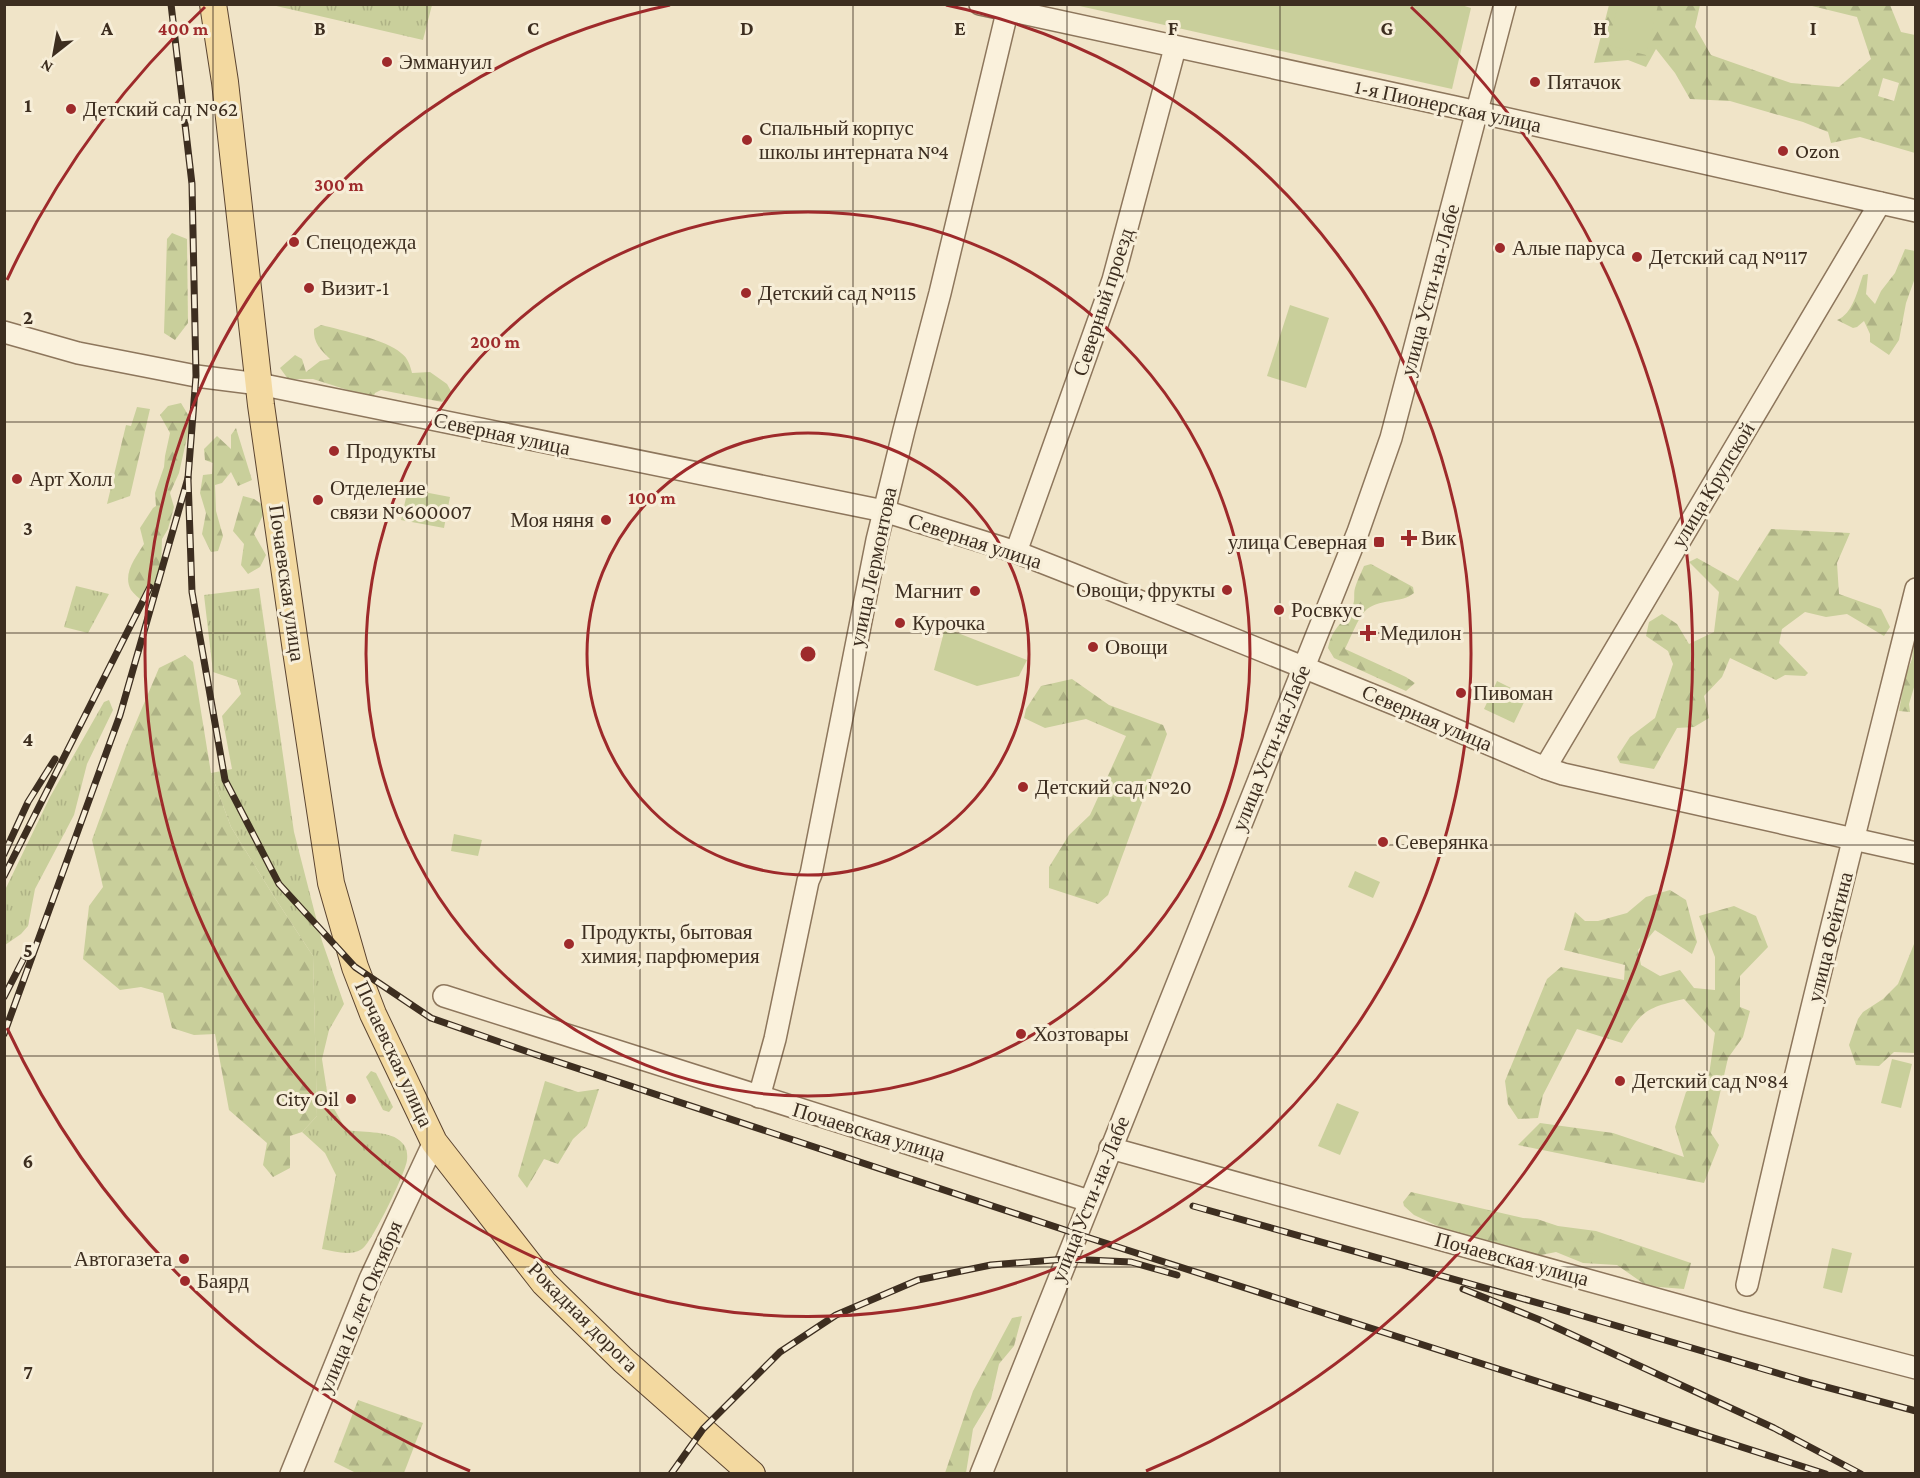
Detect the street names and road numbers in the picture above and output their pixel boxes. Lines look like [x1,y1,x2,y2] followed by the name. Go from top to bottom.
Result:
[1352,74,1544,138] street label: 1-я Пионерская улица
[1395,201,1465,379] street label: улица Усти-на-Лабе
[1068,225,1138,379] street label: Северный проезд
[431,408,573,460] street label: Северная улица
[1666,418,1760,552] street label: улица Крупской
[844,484,902,649] street label: улица Лермонтова
[264,503,310,664] street label: Почаевская улица
[905,508,1046,574] street label: Северная улица
[1227,661,1315,835] street label: улица Усти-на-Лабе
[1358,680,1496,757] street label: Северная улица
[1802,869,1858,1005] street label: улица Фейгина
[350,977,439,1131] street label: Почаевская улица
[790,1097,949,1167] street label: Почаевская улица
[1046,1112,1134,1286] street label: улица Усти-на-Лабе
[313,1217,407,1397] street label: улица 16 лет Октября
[1433,1227,1592,1291] street label: Почаевская улица
[523,1257,644,1378] street label: Рокадная дорога

